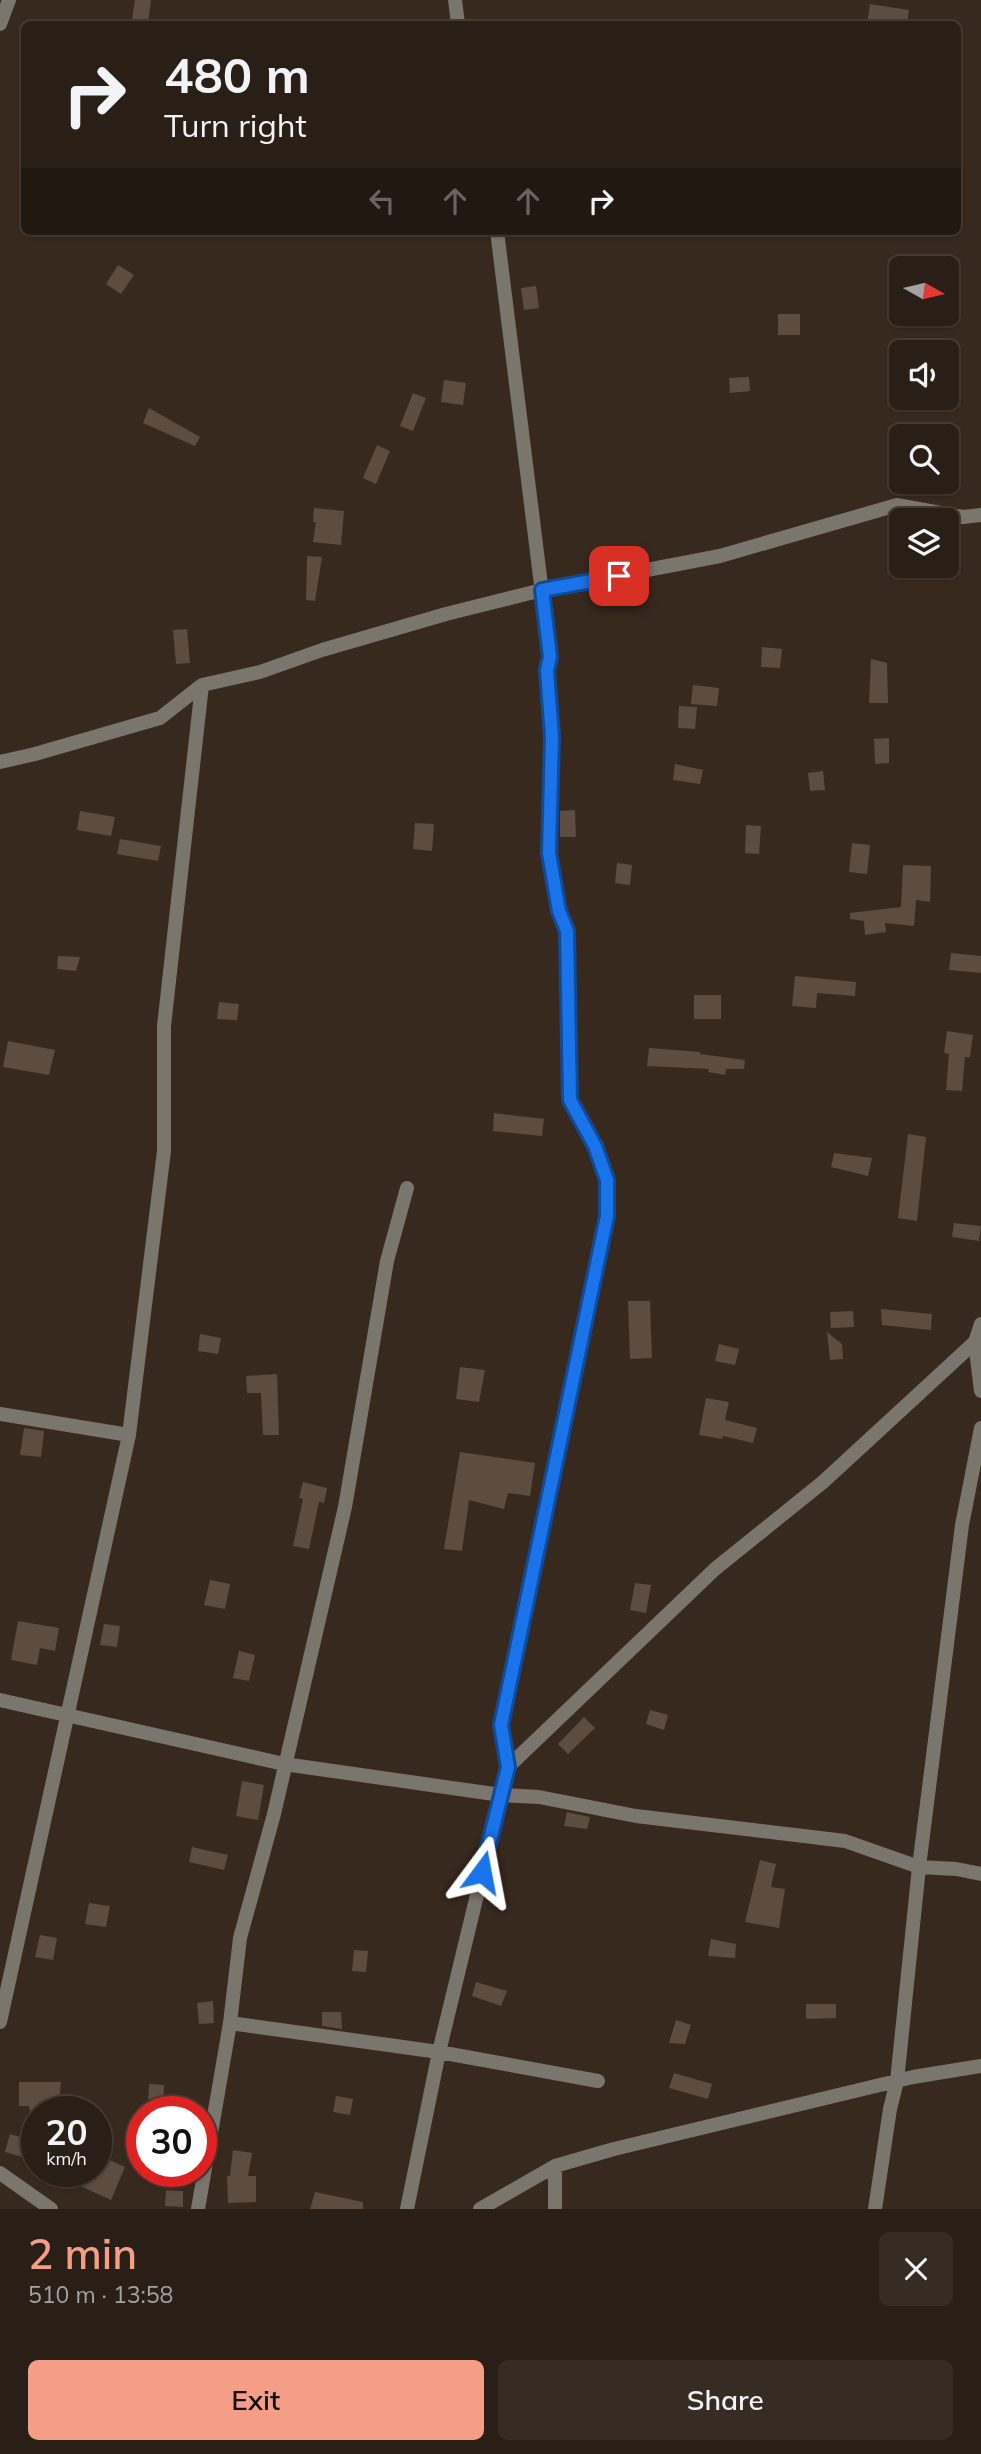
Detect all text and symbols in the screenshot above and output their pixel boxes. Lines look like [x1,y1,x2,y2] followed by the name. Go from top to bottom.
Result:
[164,44,310,105] text: 480 m
[49,49,140,140] icon: right
[164,105,307,145] text: Turn right
[363,182,401,220] icon: left
[436,182,474,220] icon: ahead
[509,182,547,220] icon: ahead
[582,182,620,220] icon: right
[889,256,959,326] north arrow
[889,256,959,578] map controls
[889,340,959,410] button: sound
[889,424,959,494] button: search
[889,508,959,578] button: layers
[589,546,649,606] pin
[600,557,638,595] icon: arrive
[445,1835,519,1909] position arrow
[126,2096,217,2187] speed limit sign: 30
[45,2110,88,2154] text: 20
[46,2147,87,2170] text: km/h
[28,2227,137,2280] text: 2 min
[879,2232,953,2306] button: close
[28,2280,173,2309] text: 510 m · 13:58
[28,2360,484,2440] button: Exit
[498,2360,953,2440] button: Share

